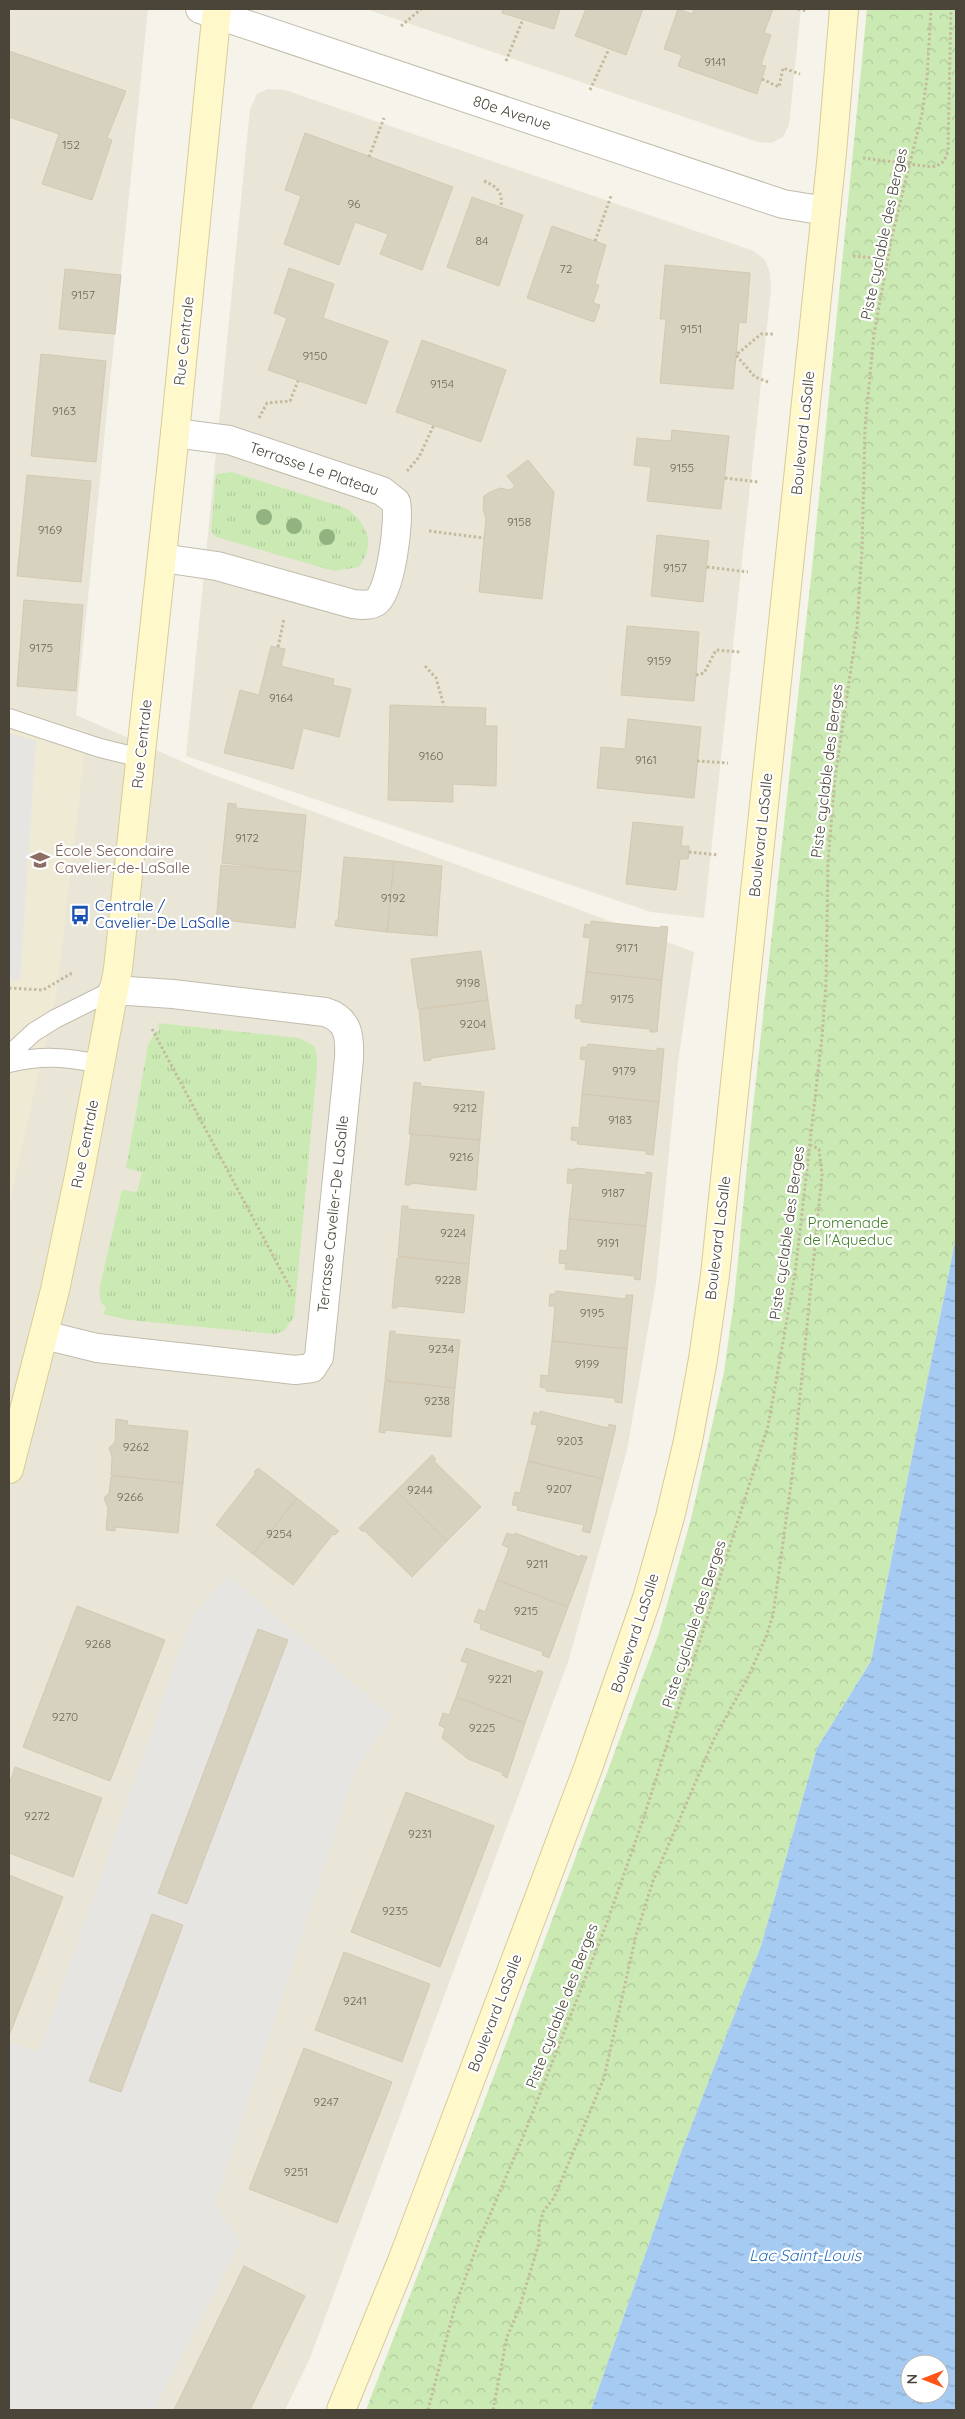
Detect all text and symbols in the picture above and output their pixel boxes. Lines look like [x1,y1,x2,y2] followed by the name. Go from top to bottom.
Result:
[704,54,726,69] house number: 9141
[471,91,554,134] street label: 80e Avenue
[62,137,80,152] house number: 152
[856,146,911,322] street label: Piste cyclable des Berges
[347,196,361,211] house number: 96
[476,233,488,248] house number: 84
[560,261,573,276] house number: 72
[71,287,95,302] house number: 9157
[169,295,198,386] street label: Rue Centrale
[680,321,702,336] house number: 9151
[303,348,327,363] house number: 9150
[787,370,818,496] street label: Boulevard LaSalle
[430,376,454,391] house number: 9154
[52,403,76,418] house number: 9163
[247,437,381,500] street label: Terrasse Le Plateau
[670,460,694,475] house number: 9155
[507,514,531,529] house number: 9158
[38,522,62,537] house number: 9169
[663,560,687,575] house number: 9157
[29,640,53,655] house number: 9175
[647,653,672,668] house number: 9159
[806,683,847,859] street label: Piste cyclable des Berges
[269,690,293,705] house number: 9164
[127,698,156,789] street label: Rue Centrale
[419,748,443,763] house number: 9160
[635,752,657,767] house number: 9161
[745,772,776,898] street label: Boulevard LaSalle
[235,830,259,845] house number: 9172
[55,841,190,877] place label: École Secondaire Cavelier-de-LaSalle
[29,849,51,871] school or university icon: École Secondaire Cavelier-de-LaSalle
[381,890,406,905] house number: 9192
[95,896,230,932] place label: Centrale / Cavelier-De LaSalle
[69,904,91,926] bus stop icon: Centrale / Cavelier-De LaSalle
[616,940,638,955] house number: 9171
[456,975,480,990] house number: 9198
[610,991,634,1006] house number: 9175
[460,1016,486,1031] house number: 9204
[612,1063,636,1078] house number: 9179
[67,1098,102,1190] street label: Rue Centrale
[453,1100,478,1115] house number: 9212
[608,1112,632,1127] house number: 9183
[313,1115,352,1313] street label: Terrasse Cavelier-De LaSalle
[765,1145,808,1321] street label: Piste cyclable des Berges
[449,1149,474,1164] house number: 9216
[700,1175,735,1301] street label: Boulevard LaSalle
[601,1185,625,1200] house number: 9187
[803,1213,893,1249] park label: Promenade de l'Aqueduc
[440,1225,466,1240] house number: 9224
[597,1235,619,1250] house number: 9191
[435,1272,461,1287] house number: 9228
[580,1305,604,1320] house number: 9195
[428,1341,454,1356] house number: 9234
[575,1356,600,1371] house number: 9199
[424,1393,450,1408] house number: 9238
[557,1433,583,1448] house number: 9203
[123,1439,150,1454] house number: 9262
[546,1481,572,1496] house number: 9207
[407,1482,433,1497] house number: 9244
[117,1489,144,1504] house number: 9266
[266,1526,292,1541] house number: 9254
[657,1538,730,1710] street label: Piste cyclable des Berges
[526,1556,548,1571] house number: 9211
[606,1571,663,1695] street label: Boulevard LaSalle
[514,1603,538,1618] house number: 9215
[85,1636,111,1651] house number: 9268
[488,1671,512,1686] house number: 9221
[52,1709,78,1724] house number: 9270
[469,1720,495,1735] house number: 9225
[24,1808,50,1823] house number: 9272
[408,1826,432,1841] house number: 9231
[382,1903,408,1918] house number: 9235
[521,1921,602,2091] street label: Piste cyclable des Berges
[463,1951,526,2074] street label: Boulevard LaSalle
[343,1993,367,2008] house number: 9241
[313,2094,339,2109] house number: 9247
[284,2164,308,2179] house number: 9251
[749,2245,863,2265] water label: Lac Saint-Louis
[900,2354,950,2404] north arrow
[903,2374,921,2384] text: N

